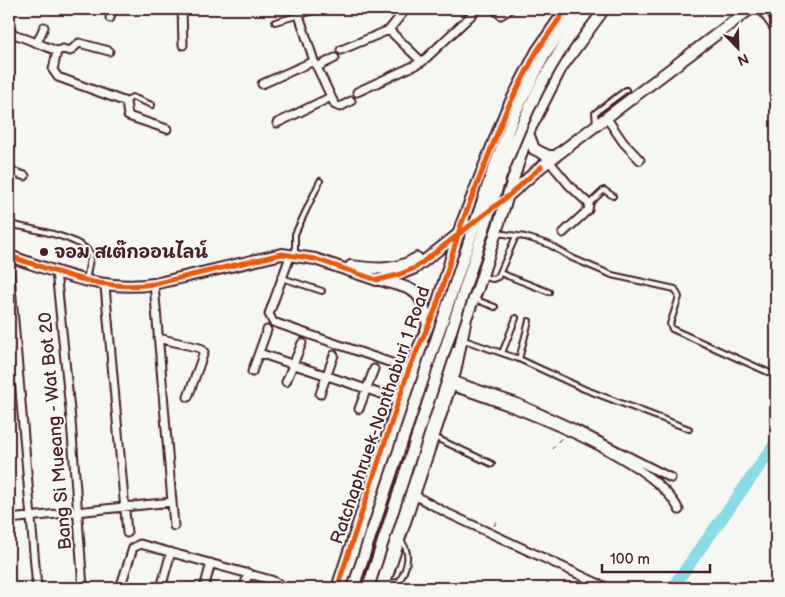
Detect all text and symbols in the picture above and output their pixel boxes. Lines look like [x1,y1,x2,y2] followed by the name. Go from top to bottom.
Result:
[712,22,762,72] north arrow
[735,50,751,69] text: N
[54,239,208,263] place label: จอม สเต๊กออนไลน์
[38,246,50,258] marker: จอม สเต๊กออนไลน์
[326,284,435,547] street label: Ratchaphruek-Nonthaburi 1 Road
[35,311,76,551] street label: Bang Si Mueang - Wat Bot 20
[602,542,710,574] scale bar
[610,550,650,569] text: 100 m

